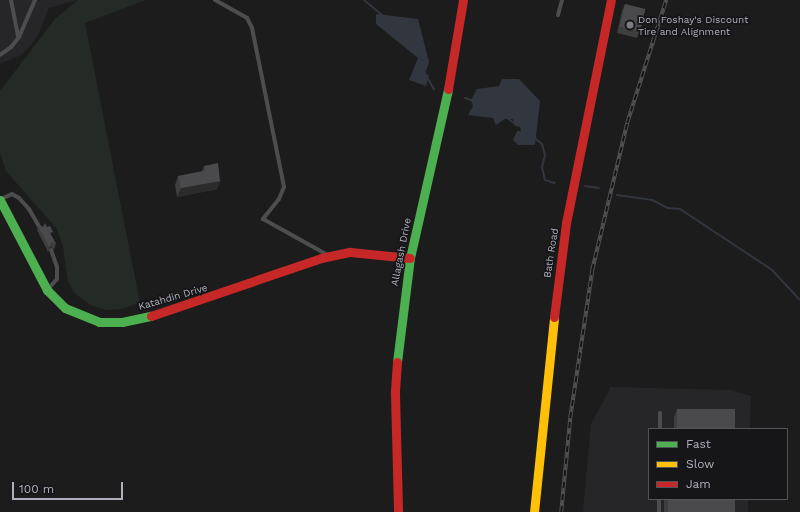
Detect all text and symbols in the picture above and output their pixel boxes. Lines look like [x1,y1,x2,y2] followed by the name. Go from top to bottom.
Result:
[638,13,748,36] place label: Don Foshay's Discount Tire and Alignment
[625,20,635,30] marker: Don Foshay's Discount Tire and Alignment
[389,217,413,287] street label: Allagash Drive
[541,227,561,279] street label: Bath Road
[137,281,209,313] street label: Katahdin Drive
[648,428,788,500] legend
[686,437,711,451] text: Fast
[686,457,714,471] text: Slow
[14,474,125,500] scale bar
[686,477,711,491] text: Jam
[19,482,54,496] text: 100 m

